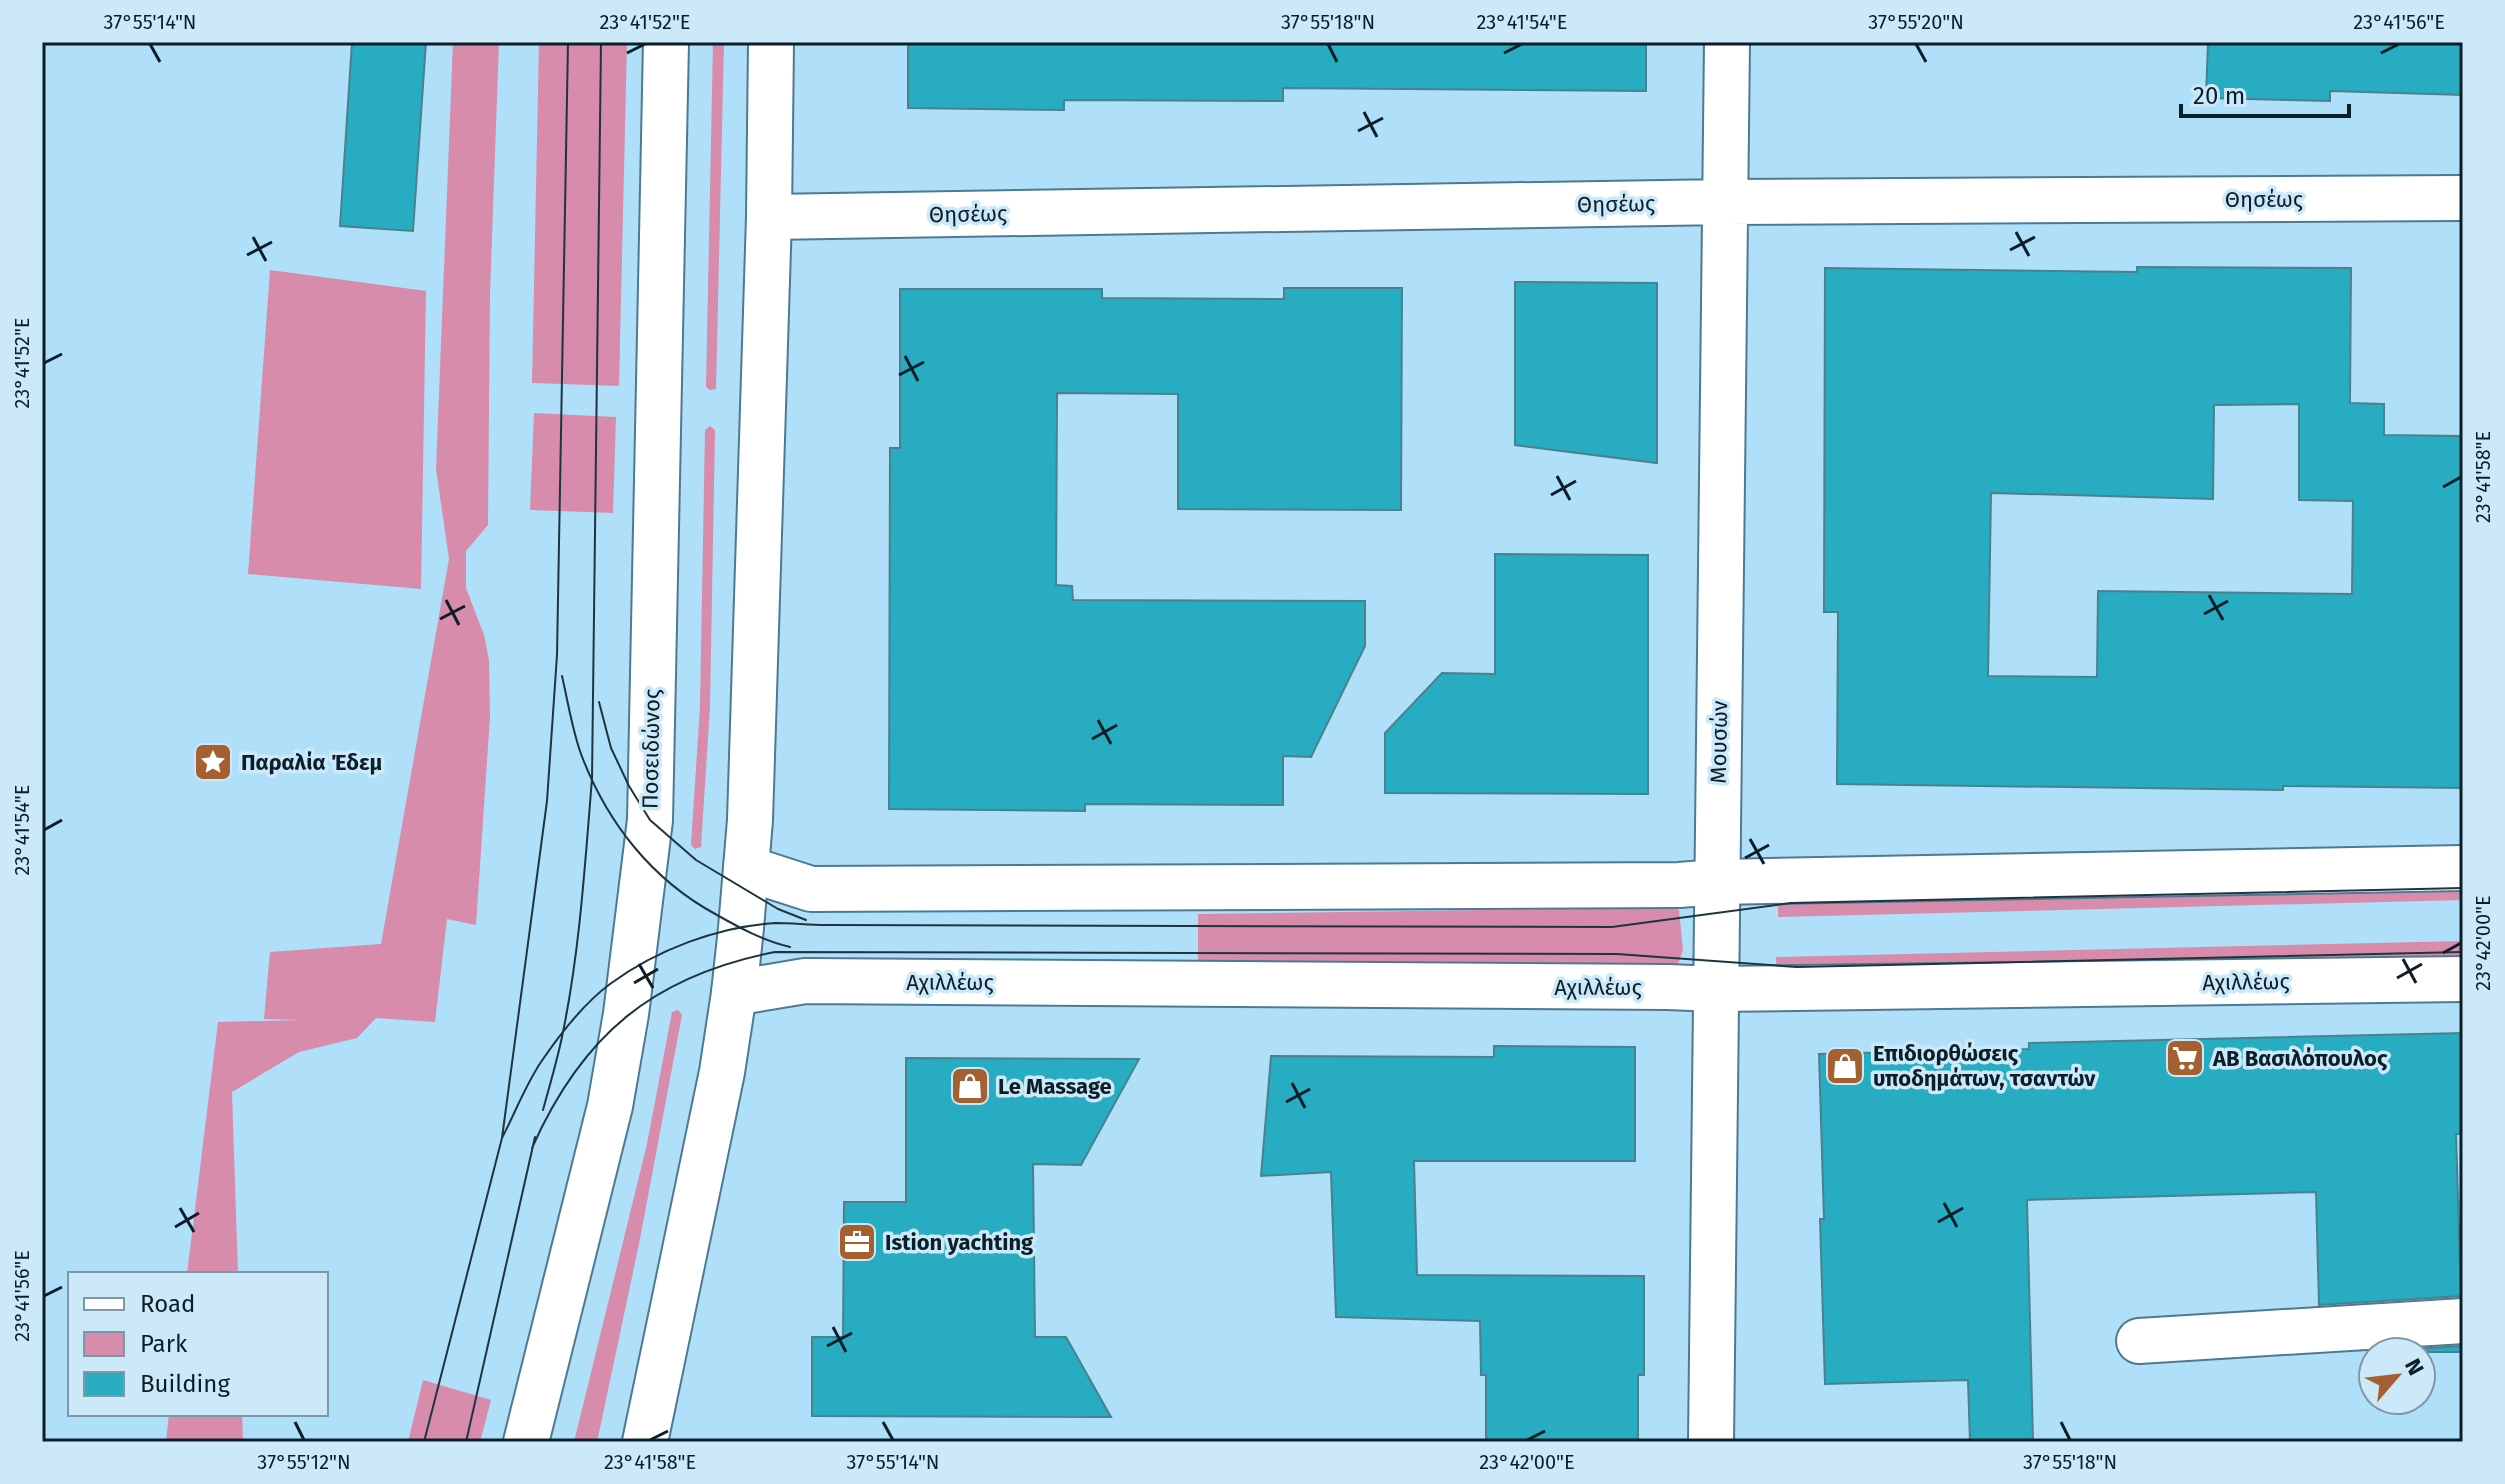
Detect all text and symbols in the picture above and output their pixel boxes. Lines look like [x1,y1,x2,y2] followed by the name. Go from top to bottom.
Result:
[103,10,197,34] text: 37°55'14"N
[599,10,691,34] text: 23°41'52"E
[1281,10,1375,34] text: 37°55'18"N
[1476,10,1568,34] text: 23°41'54"E
[1868,10,1964,34] text: 37°55'20"N
[2353,10,2445,34] text: 23°41'56"E
[2181,68,2349,118] scale bar
[2193,82,2245,110] text: 20 m
[2225,186,2303,213] street label: Θησέως
[1577,190,1655,218] street label: Θησέως
[929,200,1007,228] street label: Θησέως
[10,317,34,409] text: 23°41'52"E
[2471,431,2495,523] text: 23°41'58"E
[636,689,666,809] street label: Ποσειδώνος
[1705,700,1733,784] street label: Μουσών
[192,741,234,783] place icon: Παραλία Έδεμ
[241,749,382,776] place label: Παραλία Έδεμ
[10,784,34,876] text: 23°41'54"E
[2471,895,2495,991] text: 23°42'00"E
[2202,968,2290,996] street label: Αχιλλέως
[906,969,994,996] street label: Αχιλλέως
[1554,974,1642,1001] street label: Αχιλλέως
[2164,1037,2206,1079] supermarket icon: ΑΒ Βασιλόπουλος
[1873,1040,2096,1092] place label: Επιδιορθώσεις υποδημάτων, τσαντών
[1824,1045,1866,1087] shop icon: Επιδιορθώσεις υποδημάτων, τσαντών
[2212,1045,2388,1072] place label: ΑΒ Βασιλόπουλος
[949,1065,991,1107] shop icon: Le Massage
[998,1073,1112,1100] place label: Le Massage
[836,1221,878,1263] office icon: Istion yachting
[885,1229,1034,1256] place label: Istion yachting
[10,1250,34,1342] text: 23°41'56"E
[68,1272,328,1416] legend
[140,1290,195,1318] text: Road
[140,1330,188,1358] text: Park
[2357,1336,2437,1416] north arrow
[2399,1354,2430,1380] text: N
[140,1370,230,1398] text: Building
[257,1450,351,1474] text: 37°55'12"N
[604,1450,696,1474] text: 23°41'58"E
[846,1450,940,1474] text: 37°55'14"N
[1479,1450,1575,1474] text: 23°42'00"E
[2023,1450,2117,1474] text: 37°55'18"N

